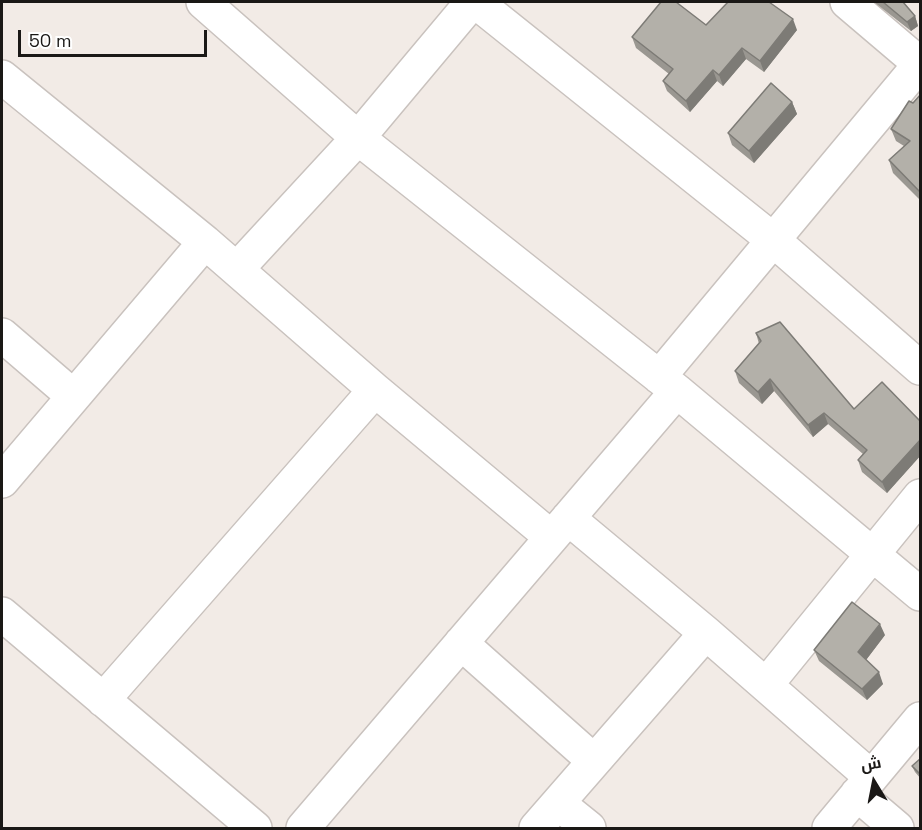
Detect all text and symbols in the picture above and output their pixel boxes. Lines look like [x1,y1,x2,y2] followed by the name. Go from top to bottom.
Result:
[21,18,210,56] scale bar
[29,29,71,52] text: 50 m
[844,752,904,812] north arrow
[859,752,883,776] text: ش

